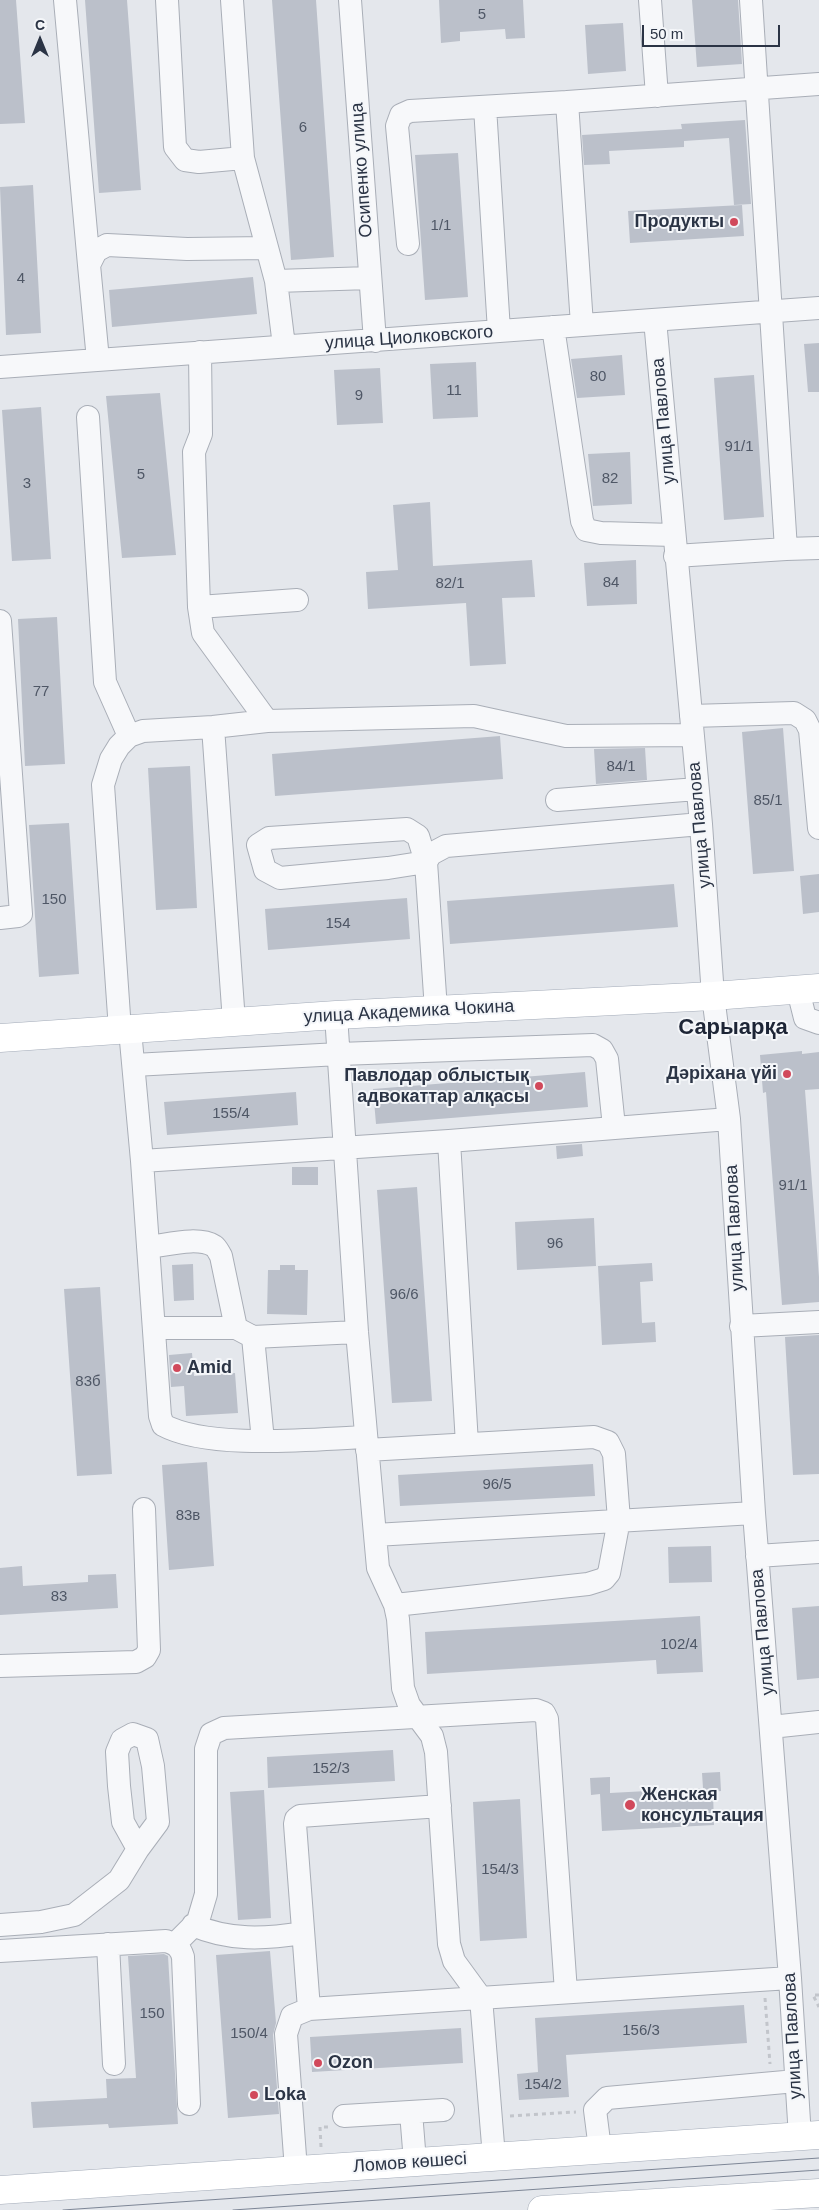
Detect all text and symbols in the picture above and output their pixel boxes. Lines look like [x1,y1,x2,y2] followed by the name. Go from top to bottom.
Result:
[478,6,486,24] house number: 5
[15,15,65,65] north arrow
[644,15,782,47] scale bar
[35,17,45,33] text: С
[650,25,683,42] text: 50 m
[347,102,377,238] street label: Осипенко улица
[299,119,307,137] house number: 6
[634,211,724,233] place label: Продукты
[728,216,740,228] marker: Продукты
[431,217,451,235] house number: 1/1
[17,270,25,288] house number: 4
[324,321,494,355] street label: улица Циолковского
[648,357,680,485] street label: улица Павлова
[590,368,606,386] house number: 80
[446,382,462,400] house number: 11
[355,387,363,405] house number: 9
[724,438,754,456] house number: 91/1
[137,466,145,484] house number: 5
[602,470,618,488] house number: 82
[23,475,31,493] house number: 3
[603,574,619,592] house number: 84
[435,575,465,593] house number: 82/1
[33,683,49,701] house number: 77
[606,758,636,776] house number: 84/1
[684,761,716,889] street label: улица Павлова
[753,792,783,810] house number: 85/1
[41,891,67,909] house number: 150
[325,915,351,933] house number: 154
[303,996,515,1028] street label: улица Академика Чокина
[678,1015,788,1041] district label: Сарыарқа
[666,1063,777,1085] place label: Дәріхана үйі
[344,1065,529,1108] place label: Павлодар облыстық адвокаттар алқасы
[781,1068,793,1080] marker: Дәріхана үйі
[533,1080,545,1092] marker: Павлодар облыстық адвокаттар алқасы
[212,1105,250,1123] house number: 155/4
[721,1164,749,1292] street label: улица Павлова
[778,1177,808,1195] house number: 91/1
[547,1235,563,1253] house number: 96
[389,1286,419,1304] house number: 96/6
[187,1357,232,1379] place label: Amid
[171,1362,183,1374] marker: Amid
[75,1373,101,1391] house number: 83б
[482,1476,512,1494] house number: 96/5
[176,1507,200,1525] house number: 83в
[747,1568,779,1696] street label: улица Павлова
[51,1588,67,1606] house number: 83
[660,1636,698,1654] house number: 102/4
[312,1760,350,1778] house number: 152/3
[641,1784,764,1826] place label: Женская консультация
[623,1798,637,1812] marker: Женская консультация
[481,1861,519,1879] house number: 154/3
[779,1972,807,2100] street label: улица Павлова
[139,2005,165,2023] house number: 150
[622,2022,660,2040] house number: 156/3
[230,2025,268,2043] house number: 150/4
[328,2052,373,2074] place label: Ozon
[312,2057,324,2069] marker: Ozon
[524,2076,562,2094] house number: 154/2
[264,2084,306,2106] place label: Loka
[248,2089,260,2101] marker: Loka
[352,2148,468,2178] street label: Ломов көшесі

